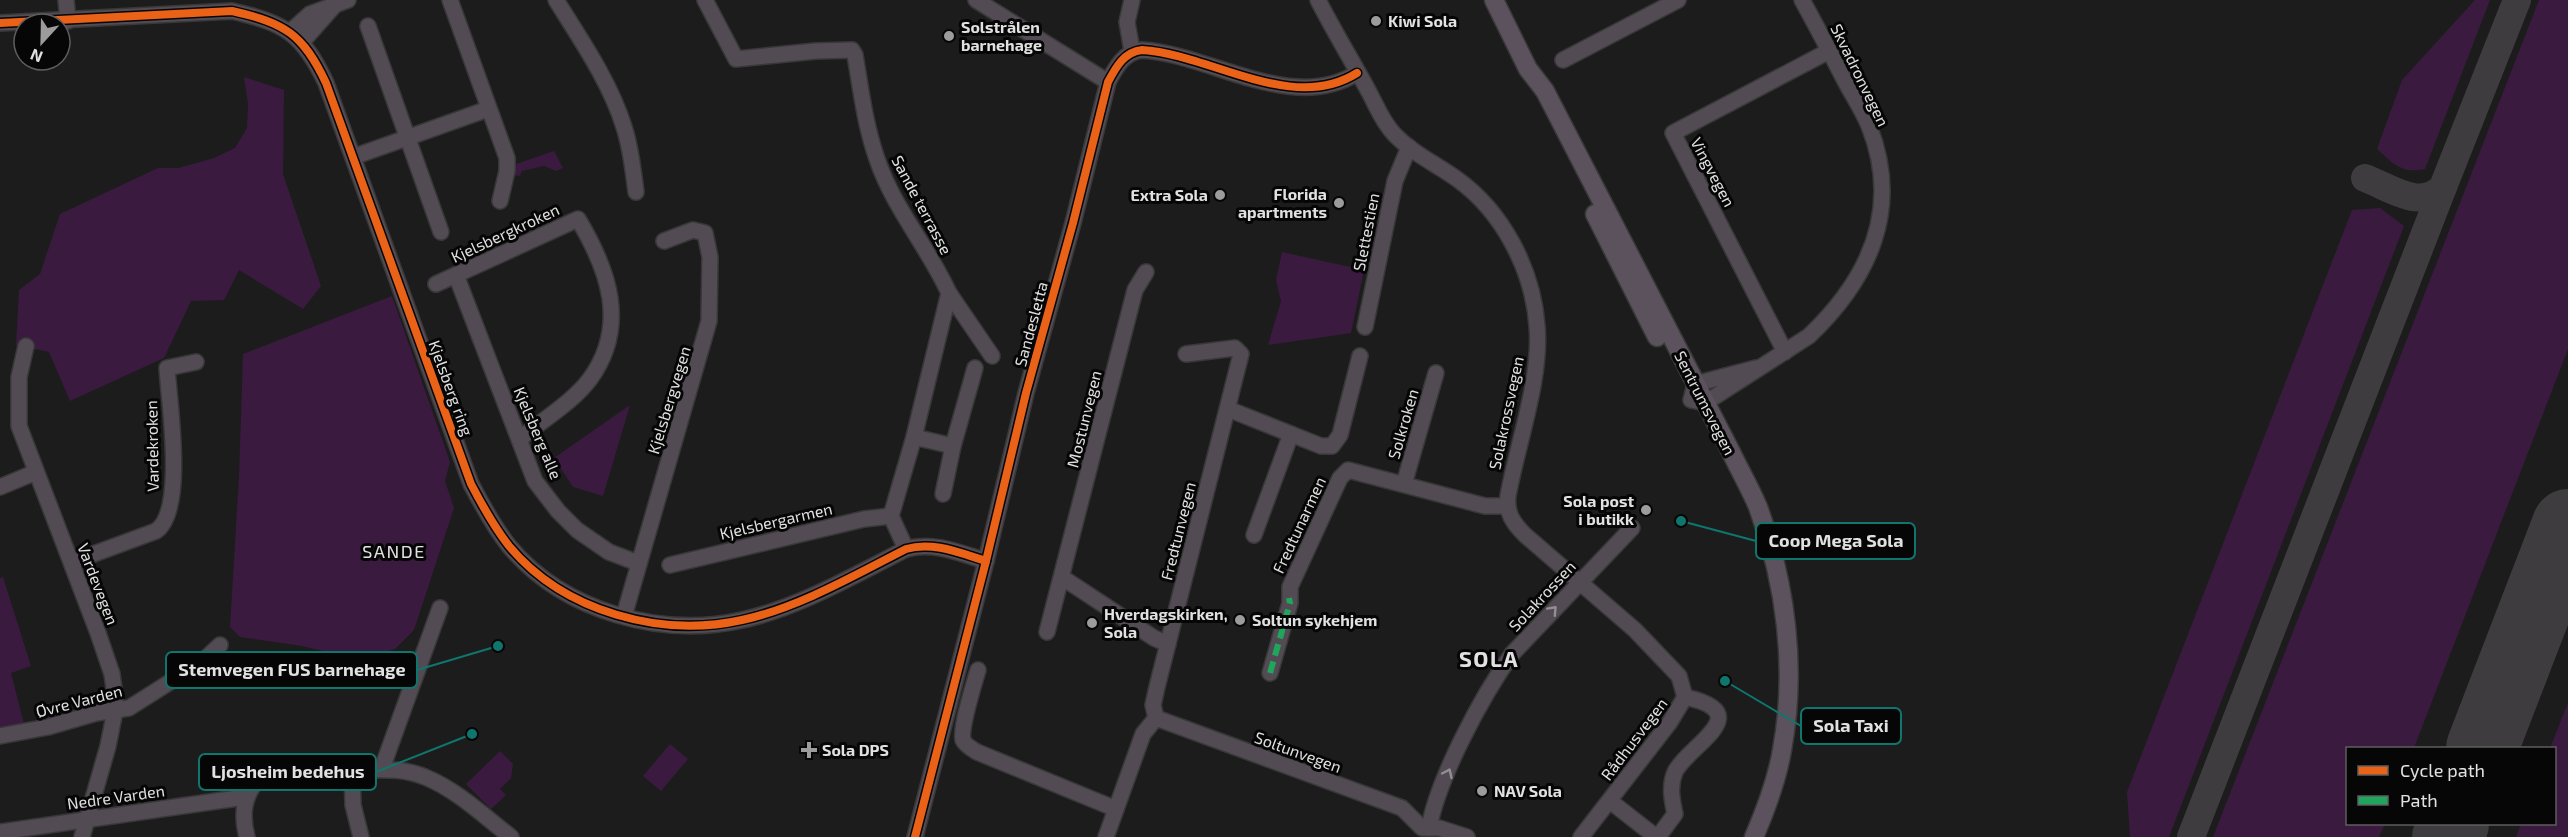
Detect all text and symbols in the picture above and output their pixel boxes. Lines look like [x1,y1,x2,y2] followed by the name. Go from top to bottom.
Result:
[1388,11,1457,30] place label: Kiwi Sola
[12,12,72,72] north arrow
[1369,14,1383,28] marker: Kiwi Sola
[961,17,1042,54] place label: Solstrålen barnehage
[1827,20,1893,129] street label: Skvadronvegen
[942,29,956,43] marker: Solstrålen barnehage
[27,45,45,67] text: N
[1687,134,1740,210] street label: Vingvegen
[888,152,956,257] street label: Sande terrasse
[1238,184,1327,221] place label: Florida apartments
[1131,185,1208,204] place label: Extra Sola
[1213,188,1227,202] marker: Extra Sola
[1349,191,1382,273] street label: Slettestien
[1332,196,1346,210] marker: Florida apartments
[448,199,562,267] street label: Kjelsbergkroken
[1010,279,1051,368] street label: Sandesletta
[424,338,478,439] street label: Kjelsberg ring
[643,344,695,456] street label: Kjelsbergvegen
[1671,348,1740,458] street label: Sentrumsvegen
[1484,355,1527,471] street label: Solakrossvegen
[1062,368,1105,469] street label: Mostunvegen
[510,384,566,482] street label: Kjelsberg alle
[1383,387,1422,461] street label: Solkroken
[141,400,162,492] street label: Vardekroken
[1268,474,1329,576] street label: Fredtunarmen
[1156,480,1199,582] street label: Fredtunvegen
[1563,491,1634,528] place label: Sola post i butikk
[718,498,834,544] street label: Kjelsbergarmen
[1639,503,1653,517] marker: Sola post i butikk
[1756,523,1915,559] callout: Coop Mega Sola
[1769,529,1904,551] text: Coop Mega Sola
[74,540,123,627] street label: Vardevegen
[362,540,426,562] district label: SANDE
[1504,557,1579,635] street label: Solakrossen
[1104,604,1228,641] place label: Hverdagskirken, Sola
[1546,607,1557,617] one-way arrow
[1252,610,1377,630] place label: Soltun sykehjem
[1233,613,1247,627] marker: Soltun sykehjem
[1085,616,1099,630] marker: Hverdagskirken, Sola
[1459,645,1519,671] district label: SOLA
[166,652,417,688] callout: Stemvegen FUS barnehage
[178,658,406,680] text: Stemvegen FUS barnehage
[34,681,124,720] street label: Øvre Varden
[1597,694,1671,784] street label: Rådhusvegen
[1801,708,1901,744] callout: Sola Taxi
[1813,714,1889,736] text: Sola Taxi
[1252,727,1344,776] street label: Soltunvegen
[822,740,889,759] place label: Sola DPS
[800,741,818,759] marker: Sola DPS
[2346,747,2556,825] legend
[199,754,376,790] callout: Ljosheim bedehus
[2400,759,2485,781] text: Cycle path
[211,760,365,782] text: Ljosheim bedehus
[1441,768,1453,779] one-way arrow
[66,780,166,813] street label: Nedre Varden
[1494,781,1562,800] place label: NAV Sola
[1475,784,1489,798] marker: NAV Sola
[2400,789,2438,811] text: Path

